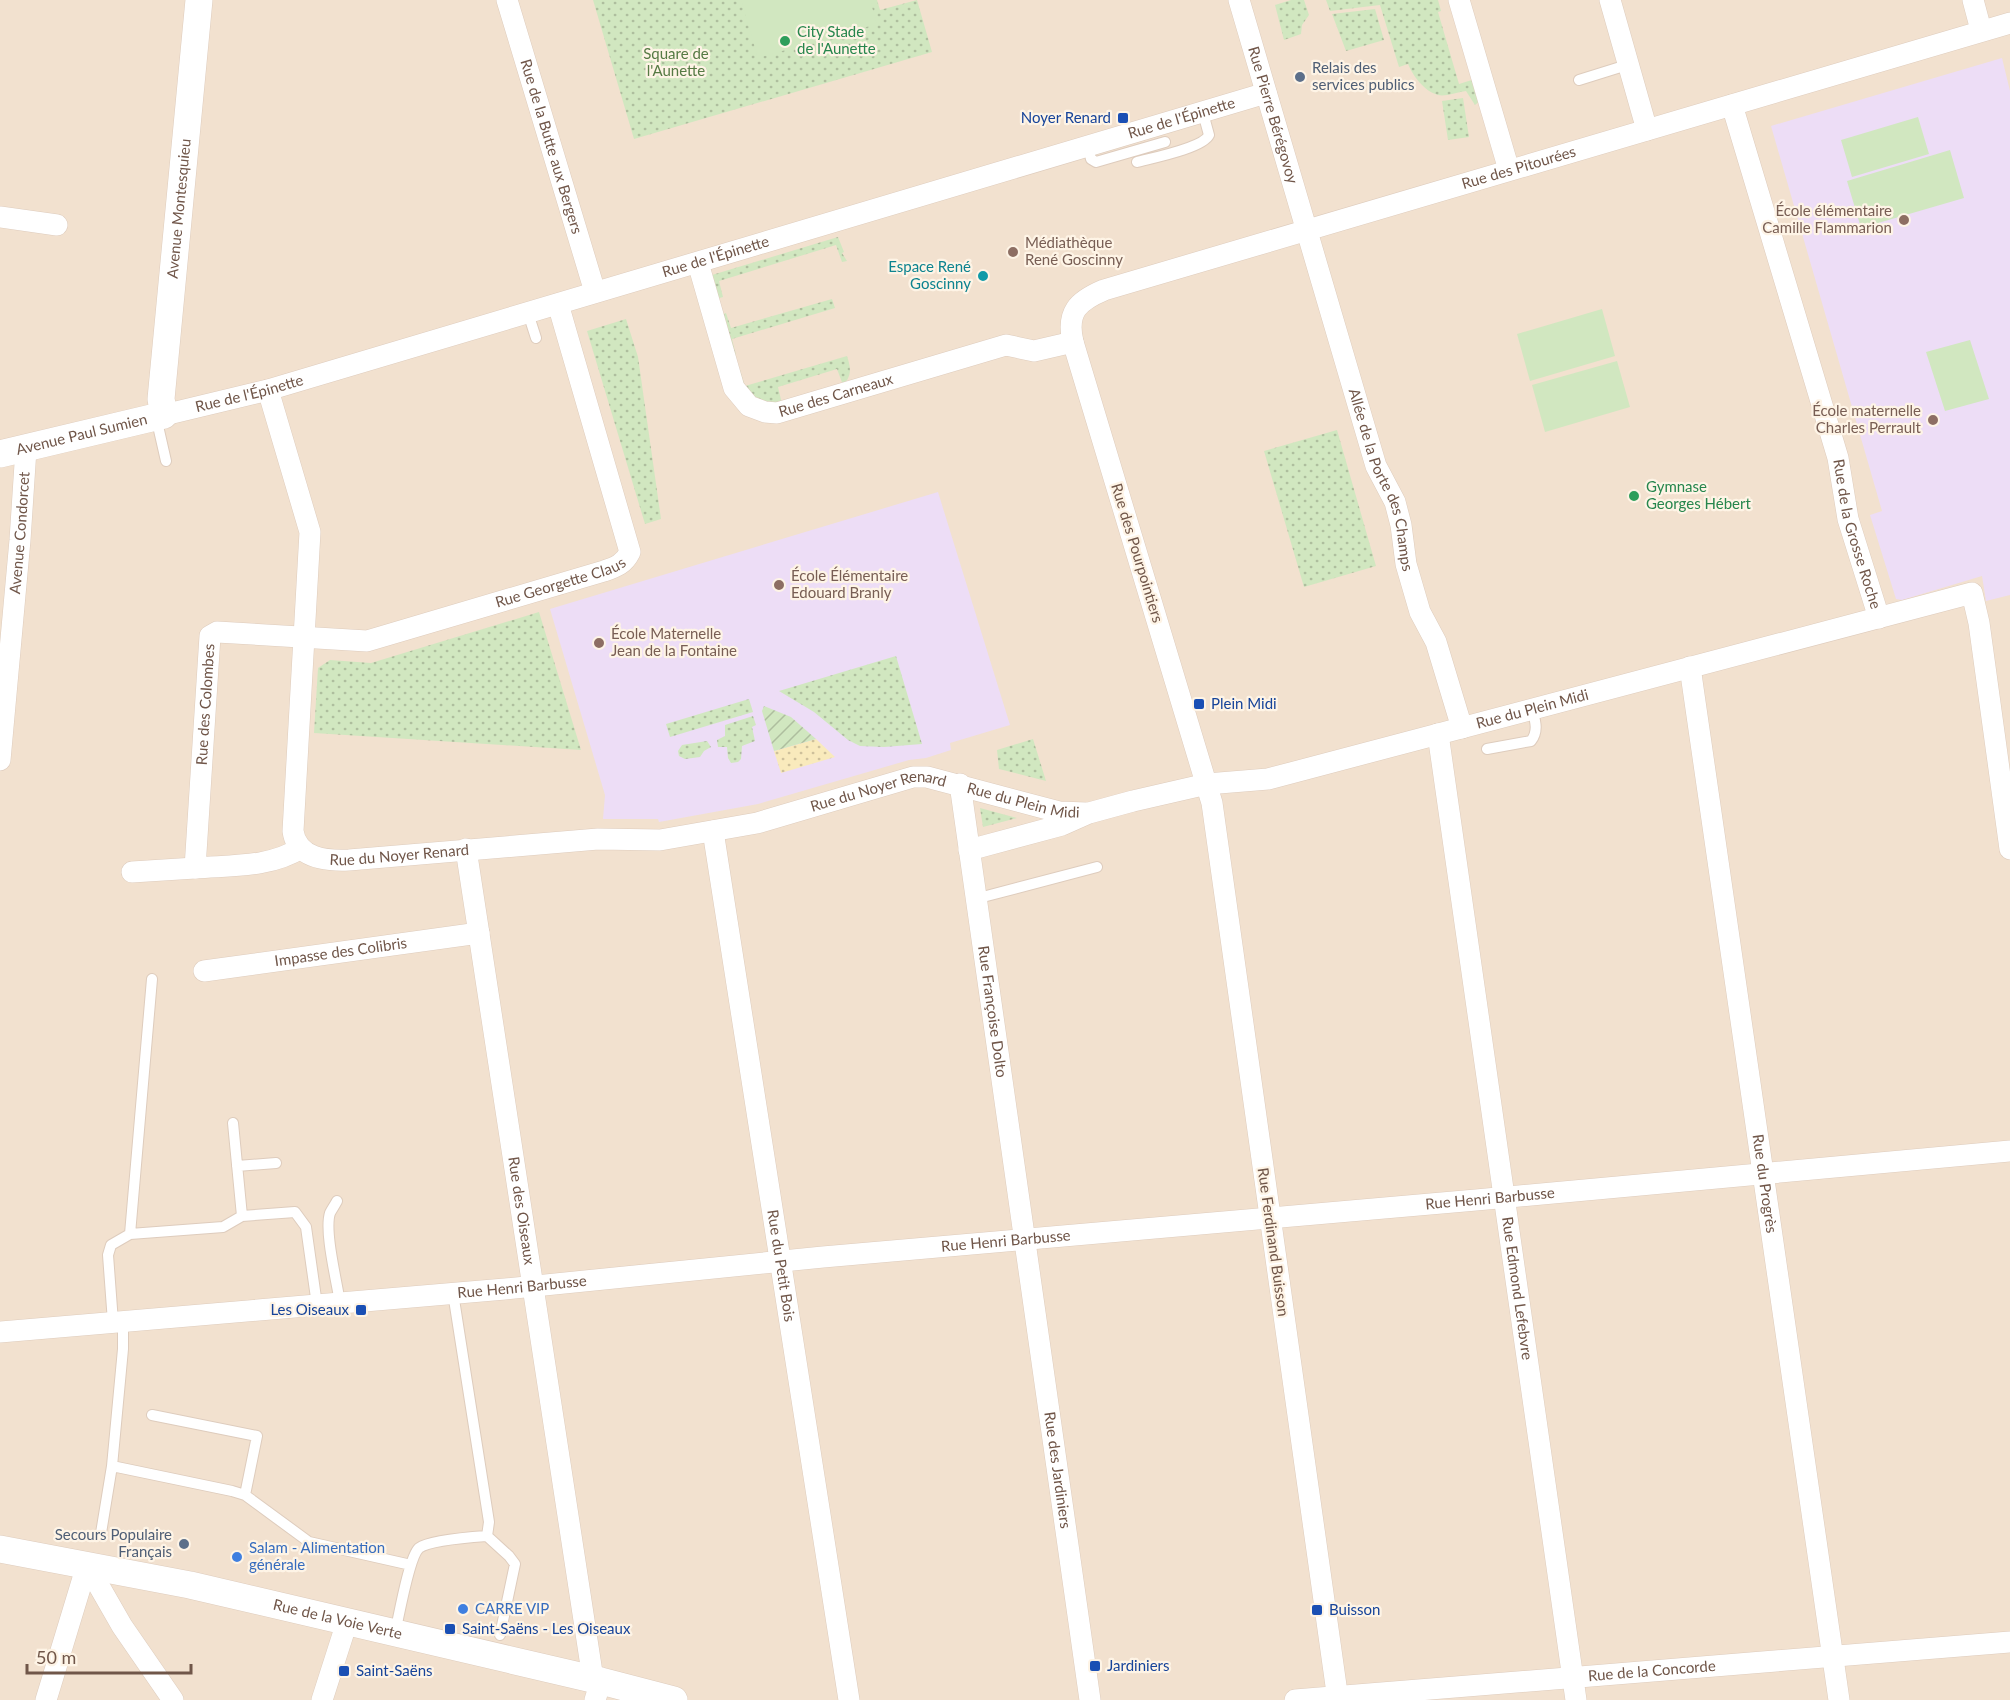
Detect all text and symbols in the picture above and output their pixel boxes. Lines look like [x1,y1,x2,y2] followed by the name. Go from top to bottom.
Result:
[797,22,876,57] place label: City Stade de l'Aunette
[778,34,792,48] marker: City Stade de l'Aunette
[643,44,709,79] park label: Square de l'Aunette
[1245,44,1303,186] street label: Rue Pierre Bérégovoy
[517,57,587,236] street label: Rue de la Butte aux Bergers
[1312,58,1414,93] place label: Relais des services publics
[1293,70,1307,84] marker: Relais des services publics
[1125,93,1237,142] street label: Rue de l'Épinette
[1021,108,1111,126] place label: Noyer Renard
[1116,111,1130,125] marker: Noyer Renard
[163,138,194,279] street label: Avenue Montesquieu
[1459,141,1578,192] street label: Rue des Pitourées
[1762,201,1892,236] place label: École élémentaire Camille Flammarion
[1897,213,1911,227] marker: École élémentaire Camille Flammarion
[660,231,771,280] street label: Rue de l'Épinette
[1025,233,1123,268] place label: Médiathèque René Goscinny
[1006,245,1020,259] marker: Médiathèque René Goscinny
[888,257,971,292] place label: Espace René Goscinny
[976,269,990,283] marker: Espace René Goscinny
[776,369,895,420] street label: Rue des Carneaux
[193,370,305,415] street label: Rue de l'Épinette
[1346,386,1418,573] street label: Allée de la Porte des Champs
[1812,401,1922,436] place label: École maternelle Charles Perrault
[14,409,149,458] street label: Avenue Paul Sumien
[1926,413,1940,427] marker: École maternelle Charles Perrault
[1830,458,1886,611] street label: Rue de la Grosse Roche
[5,470,33,595] street label: Avenue Condorcet
[1646,477,1751,512] place label: Gymnase Georges Hébert
[1108,481,1168,625] street label: Rue des Pourpointiers
[1627,489,1641,503] marker: Gymnase Georges Hébert
[493,553,629,611] street label: Rue Georgette Claus
[791,566,908,601] place label: École Élémentaire Edouard Branly
[772,578,786,592] marker: École Élémentaire Edouard Branly
[611,624,737,659] place label: École Maternelle Jean de la Fontaine
[592,636,606,650] marker: École Maternelle Jean de la Fontaine
[192,643,217,766] street label: Rue des Colombes
[1474,685,1590,732] street label: Rue du Plein Midi
[1211,694,1277,712] place label: Plein Midi
[1192,697,1206,711] marker: Plein Midi
[808,767,948,815] street label: Rue du Noyer Renard
[965,778,1080,821] street label: Rue du Plein Midi
[329,840,470,868] street label: Rue du Noyer Renard
[273,933,408,969] street label: Impasse des Colibris
[975,945,1012,1079] street label: Rue Françoise Dolto
[1749,1133,1782,1234] street label: Rue du Progrès
[505,1155,540,1266] street label: Rue des Oiseaux
[1255,1166,1293,1317] street label: Rue Ferdinand Buisson
[1424,1183,1556,1212] street label: Rue Henri Barbusse
[764,1208,800,1323] street label: Rue du Petit Bois
[1499,1215,1537,1361] street label: Rue Edmond Lefebvre
[940,1225,1071,1255] street label: Rue Henri Barbusse
[457,1271,588,1301] street label: Rue Henri Barbusse
[270,1300,350,1318] place label: Les Oiseaux
[354,1303,368,1317] marker: Les Oiseaux
[1041,1410,1076,1530] street label: Rue des Jardiniers
[55,1525,172,1560] place label: Secours Populaire Français
[177,1537,191,1551] marker: Secours Populaire Français
[249,1538,385,1573] place label: Salam - Alimentation générale
[230,1550,244,1564] marker: Salam - Alimentation générale
[272,1595,404,1642] street label: Rue de la Voie Verte
[475,1599,549,1617] place label: CARRE VIP
[1329,1600,1380,1618] place label: Buisson
[456,1602,470,1616] marker: CARRE VIP
[1310,1603,1324,1617] marker: Buisson
[462,1619,631,1637] place label: Saint-Saëns - Les Oiseaux
[443,1622,457,1636] marker: Saint-Saëns - Les Oiseaux
[27,1637,190,1675] scale bar
[36,1646,76,1668] text: 50 m
[1107,1656,1169,1674] place label: Jardiniers
[1587,1656,1716,1684] street label: Rue de la Concorde
[1088,1659,1102,1673] marker: Jardiniers
[356,1661,433,1679] place label: Saint-Saëns
[337,1664,351,1678] marker: Saint-Saëns

